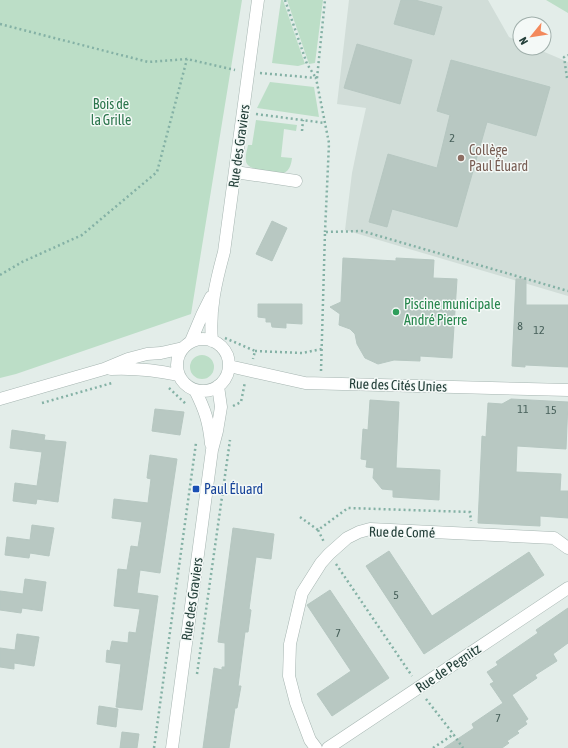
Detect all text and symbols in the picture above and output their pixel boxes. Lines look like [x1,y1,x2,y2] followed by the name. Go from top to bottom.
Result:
[512,16,552,56] north arrow
[517,35,530,47] text: N
[91,96,131,128] park label: Bois de la Grille
[225,103,253,189] street label: Rue des Graviers
[449,131,455,145] house number: 2
[469,142,528,174] place label: Collège Paul Éluard
[456,153,466,163] marker: Collège Paul Éluard
[404,296,501,328] place label: Piscine municipale André Pierre
[391,307,401,317] marker: Piscine municipale André Pierre
[517,319,523,333] house number: 8
[533,323,545,337] house number: 12
[349,375,447,395] street label: Rue des Cités Unies
[517,402,529,416] house number: 11
[545,403,557,417] house number: 15
[204,481,263,497] place label: Paul Éluard
[191,484,201,494] marker: Paul Éluard
[369,523,435,541] street label: Rue de Comé
[178,556,206,642] street label: Rue des Graviers
[393,588,399,602] house number: 5
[335,626,341,640] house number: 7
[412,640,484,696] street label: Rue de Pegnitz
[495,711,501,725] house number: 7

